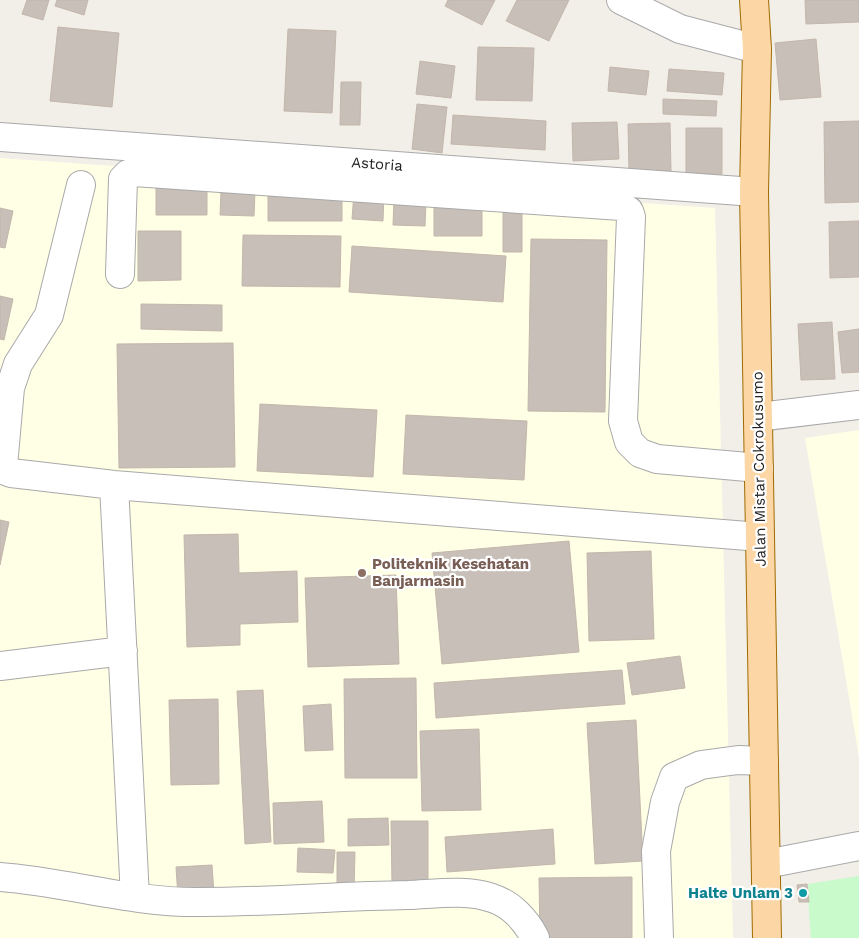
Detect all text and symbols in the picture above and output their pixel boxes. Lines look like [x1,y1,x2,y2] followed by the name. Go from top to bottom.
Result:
[351,153,404,175] street label: Astoria
[748,371,770,567] street label: Jalan Mistar Cokrokusumo
[372,555,529,590] place label: Politeknik Kesehatan Banjarmasin
[356,567,368,579] marker: Politeknik Kesehatan Banjarmasin
[688,884,793,902] place label: Halte Unlam 3
[797,887,809,899] marker: Halte Unlam 3

